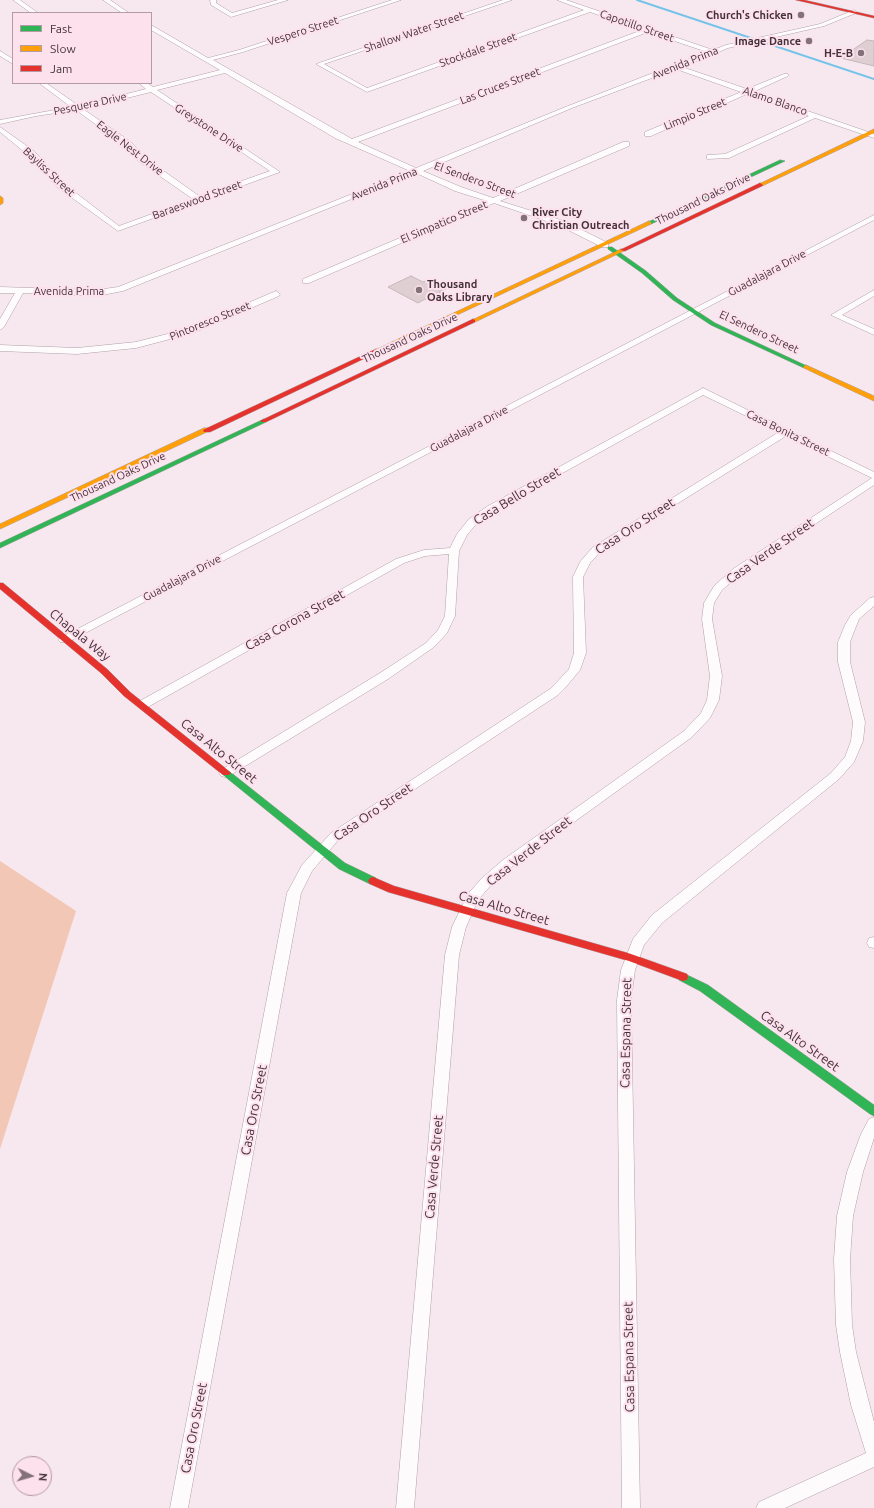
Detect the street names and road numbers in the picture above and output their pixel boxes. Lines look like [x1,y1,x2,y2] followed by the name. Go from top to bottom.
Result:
[598,7,676,45] street label: Capotillo Street
[363,9,465,55] street label: Shallow Water Street
[266,13,340,49] street label: Vespero Street
[438,30,518,70] street label: Stockdale Street
[650,44,720,82] street label: Avenida Prima
[458,65,542,107] street label: Las Cruces Street
[741,84,809,118] street label: Alamo Blanco
[52,90,128,118] street label: Pesquera Drive
[662,95,728,133] street label: Limpio Street
[172,101,246,155] street label: Greystone Drive
[94,118,166,178] street label: Eagle Nest Drive
[20,145,78,199] street label: Bayliss Street
[432,159,518,201] street label: El Sendero Street
[349,165,419,203] street label: Avenida Prima
[653,170,753,228] street label: Thousand Oaks Drive
[150,178,244,222] street label: Baraeswood Street
[398,198,490,246] street label: El Simpatico Street
[726,247,808,299] street label: Guadalajara Drive
[34,284,104,298] street label: Avenida Prima
[168,299,252,343] street label: Pintoresco Street
[717,308,801,356] street label: El Sendero Street
[360,310,460,366] street label: Thousand Oaks Drive
[428,403,510,455] street label: Guadalajara Drive
[744,407,832,459] street label: Casa Bonita Street
[68,449,168,505] street label: Thousand Oaks Drive
[471,464,563,528] street label: Casa Bello Street
[592,494,678,558] street label: Casa Oro Street
[723,515,817,587] street label: Casa Verde Street
[141,552,223,604] street label: Guadalajara Drive
[242,586,348,654] street label: Casa Corona Street
[46,606,114,664] street label: Chapala Way
[178,715,260,787] street label: Casa Alto Street
[331,780,415,844] street label: Casa Oro Street
[483,813,575,889] street label: Casa Verde Street
[457,888,551,928] street label: Casa Alto Street
[617,978,635,1088] street label: Casa Espana Street
[757,1007,843,1075] street label: Casa Alto Street
[238,1063,270,1157] street label: Casa Oro Street
[422,1115,446,1219] street label: Casa Verde Street
[620,1302,638,1412] street label: Casa Espana Street
[178,1381,210,1475] street label: Casa Oro Street

